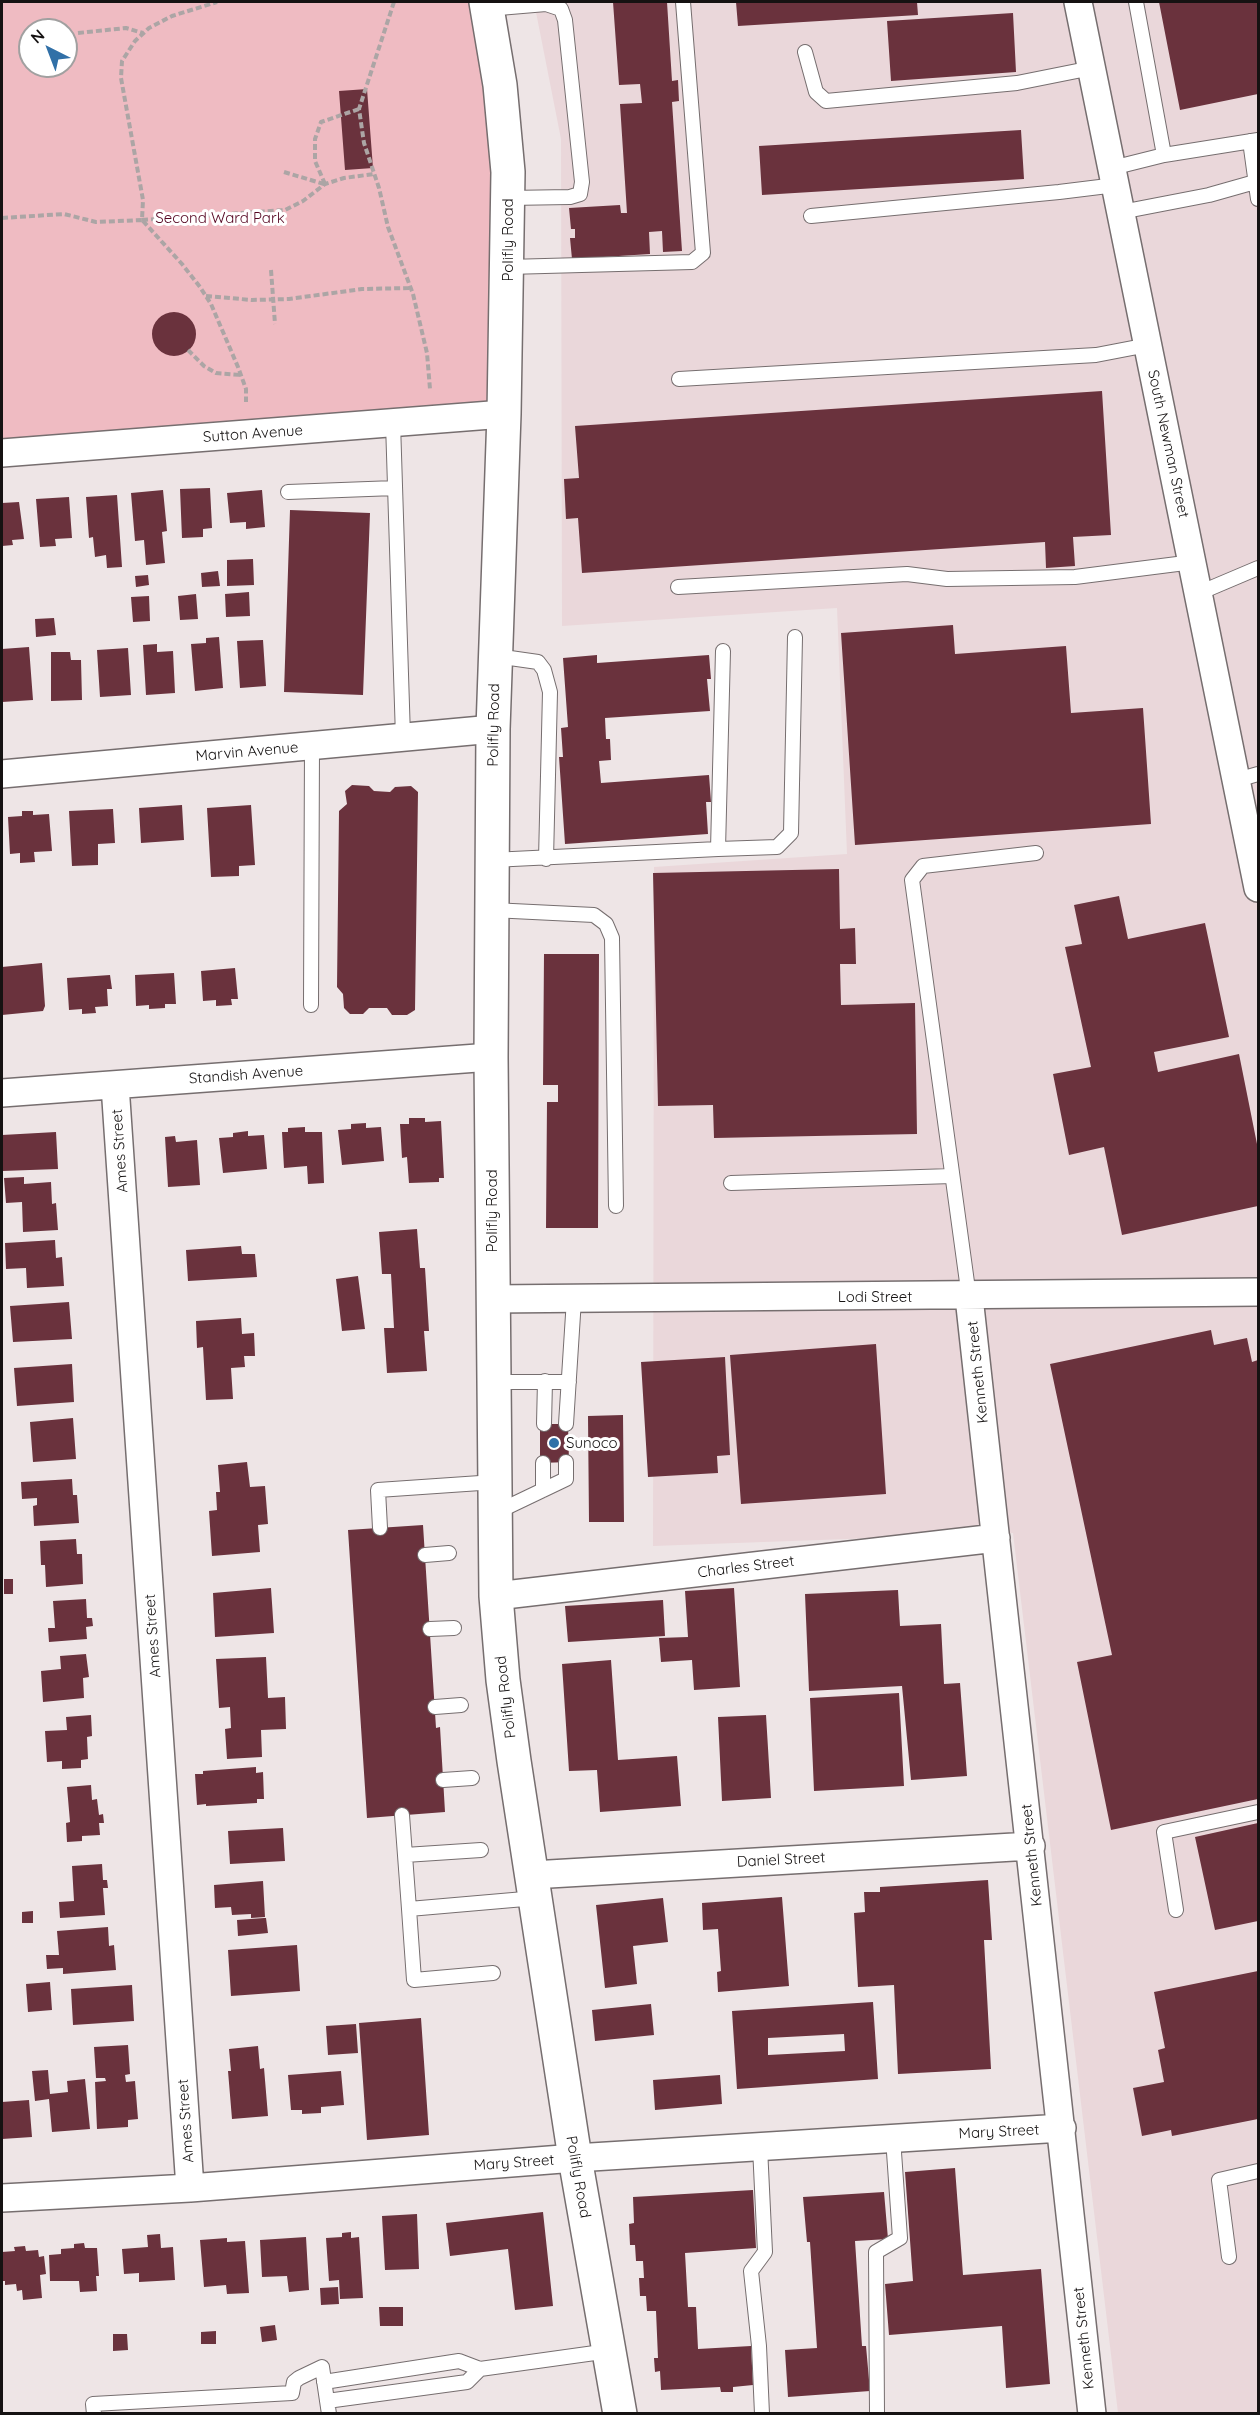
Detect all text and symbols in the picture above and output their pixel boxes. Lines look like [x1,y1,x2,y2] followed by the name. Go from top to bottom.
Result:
[18,18,78,78] north arrow
[26,25,48,47] text: N
[499,198,517,282] street label: Polifly Road
[155,209,285,227] park label: Second Ward Park
[1144,368,1192,520] street label: South Newman Street
[202,422,304,446] street label: Sutton Avenue
[484,683,504,767] street label: Polifly Road
[195,739,299,765] street label: Marvin Avenue
[188,1062,304,1088] street label: Standish Avenue
[108,1108,132,1194] street label: Ames Street
[483,1169,501,1253] street label: Polifly Road
[838,1288,912,1306] street label: Lodi Street
[964,1320,992,1424] street label: Kenneth Street
[566,1434,618,1452] place label: Sunoco
[547,1436,561,1450] marker: Sunoco
[697,1552,795,1582] street label: Charles Street
[141,1593,165,1679] street label: Ames Street
[492,1655,520,1739] street label: Polifly Road
[1018,1803,1046,1907] street label: Kenneth Street
[736,1849,826,1871] street label: Daniel Street
[174,2078,198,2164] street label: Ames Street
[958,2121,1040,2143] street label: Mary Street
[562,2134,594,2220] street label: Polifly Road
[473,2151,555,2175] street label: Mary Street
[1070,2286,1098,2390] street label: Kenneth Street

